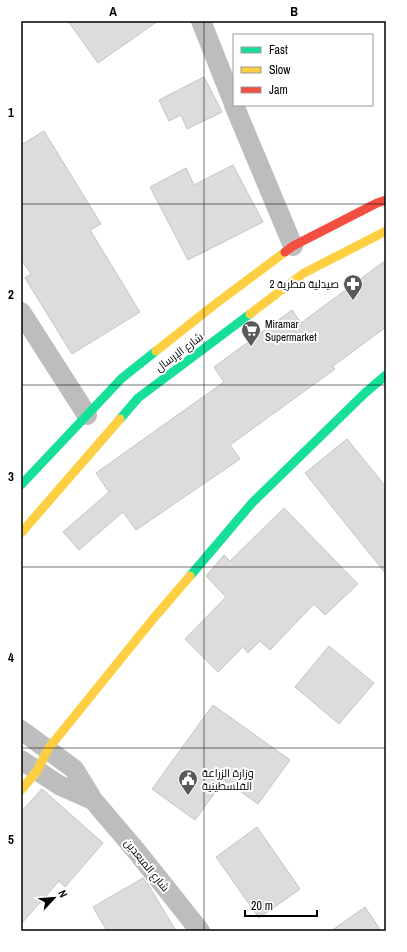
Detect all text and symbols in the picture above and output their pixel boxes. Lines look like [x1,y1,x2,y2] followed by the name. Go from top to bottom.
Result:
[109,3,117,20] text: A
[290,3,298,20] text: B
[233,34,373,106] legend
[269,42,288,58] text: Fast
[269,62,291,78] text: Slow
[269,82,288,98] text: Jam
[8,104,14,121] text: 1
[342,273,364,301] pharmacy icon: صيدلية مطرية 2
[269,277,339,291] place label: صيدلية مطرية 2
[8,286,14,303] text: 2
[265,317,317,344] place label: Miramar Supermarket
[240,319,262,347] supermarket icon: Miramar Supermarket
[152,329,206,375] street label: شارع الإرسال
[8,468,14,485] text: 3
[8,649,14,666] text: 4
[202,766,254,793] place label: وزارة الزراعة الفلسطينية
[177,768,199,796] public building icon: وزارة الزراعة الفلسطينية
[8,831,14,848] text: 5
[121,836,173,895] street label: شارع المبعدين
[34,878,74,918] north arrow
[55,888,71,900] text: N
[245,892,317,918] scale bar
[251,898,273,914] text: 20 m

